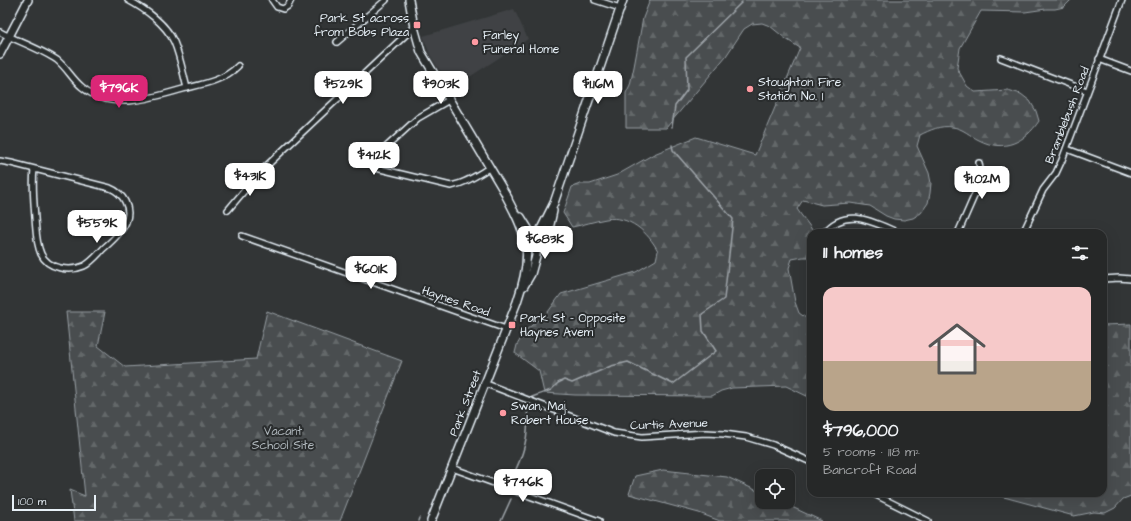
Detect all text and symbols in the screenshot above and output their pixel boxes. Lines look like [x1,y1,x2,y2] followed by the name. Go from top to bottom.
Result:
[314,10,409,41] place label: Park St across from Bobs Plaza
[412,20,422,30] marker: Park St across from Bobs Plaza
[483,27,560,58] place label: Farley Funeral Home
[470,37,480,47] marker: Farley Funeral Home
[1041,64,1094,166] street label: Bramblebush Road
[315,71,371,105] pin: $529K
[413,71,469,105] pin: $903K
[565,71,631,105] pin: $1.16M
[758,74,842,105] place label: Stoughton Fire Station No. 1
[91,75,147,109] pin: $796K
[323,75,363,93] text: $529K
[422,75,460,93] text: $903K
[582,75,614,93] text: $1.16M
[100,79,138,97] text: $796K
[745,84,755,94] marker: Stoughton Fire Station No. 1
[346,142,402,176] pin: $412K
[357,146,391,164] text: $412K
[222,163,278,197] pin: $431K
[949,166,1015,200] pin: $1.02M
[234,167,266,185] text: $431K
[963,170,1001,188] text: $1.02M
[69,210,125,244] pin: $559K
[77,214,117,232] text: $559K
[517,226,573,260] pin: $683K
[526,230,564,248] text: $683K
[823,241,883,265] text: 11 homes
[1069,242,1091,264] icon: filters
[343,256,399,290] pin: $601K
[354,260,388,278] text: $601K
[419,282,492,322] street label: Haynes Road
[520,310,626,342] place label: Park St - Opposite Haynes Avem
[921,313,993,385] icon: home
[507,320,517,330] marker: Park St - Opposite Haynes Avem
[445,368,486,439] street label: Park Street
[511,398,589,429] place label: Swan, Maj. Robert House
[498,408,508,418] marker: Swan, Maj. Robert House
[630,415,709,434] street label: Curtis Avenue
[823,419,898,443] text: $796,000
[252,423,315,454] park label: Vacant School Site
[823,443,920,461] text: 5 rooms · 118 m²
[823,461,916,479] text: Bancroft Road
[495,469,551,503] pin: $746K
[755,469,795,509] map controls
[755,469,795,509] button: locate
[503,473,543,491] text: $746K
[12,493,96,512] scale bar
[18,494,46,509] text: 100 m

